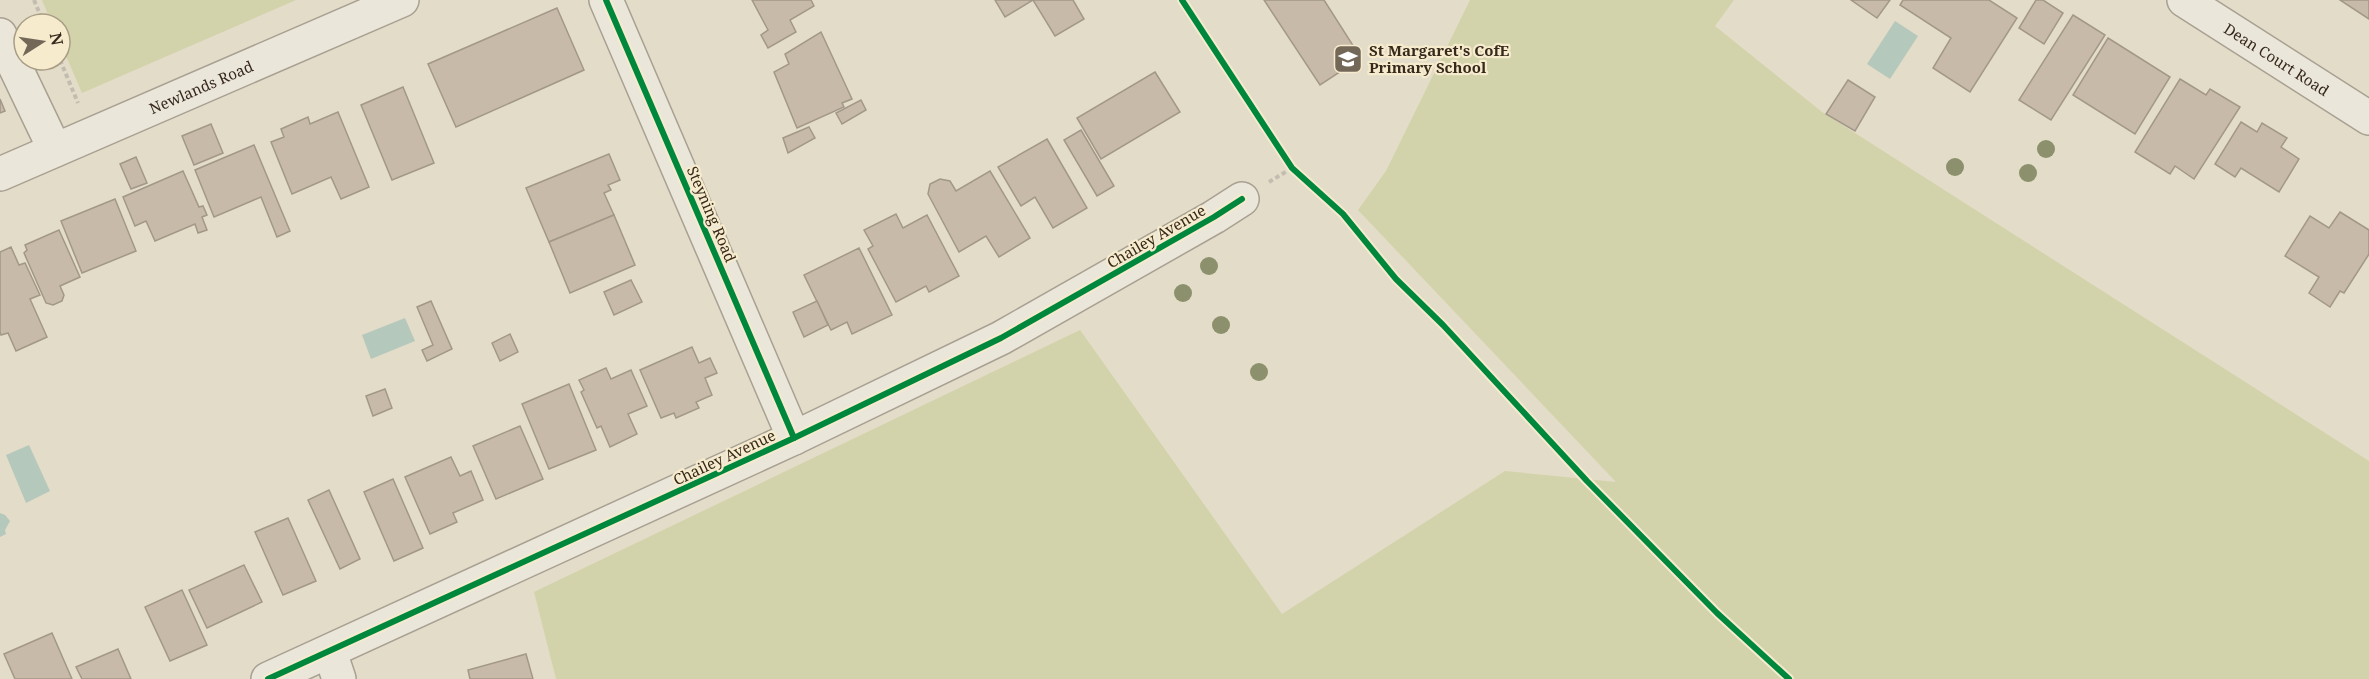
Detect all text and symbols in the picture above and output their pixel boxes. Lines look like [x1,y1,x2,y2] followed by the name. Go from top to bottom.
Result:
[12,12,72,72] north arrow
[2220,18,2333,100] street label: Dean Court Road
[45,30,69,48] text: N
[1369,40,1510,77] place label: St Margaret's CofE Primary School
[1332,43,1364,75] school or university icon: St Margaret's CofE Primary School
[146,56,256,118] street label: Newlands Road
[683,163,741,265] street label: Steyning Road
[1103,200,1209,272] street label: Chailey Avenue
[670,425,778,489] street label: Chailey Avenue

